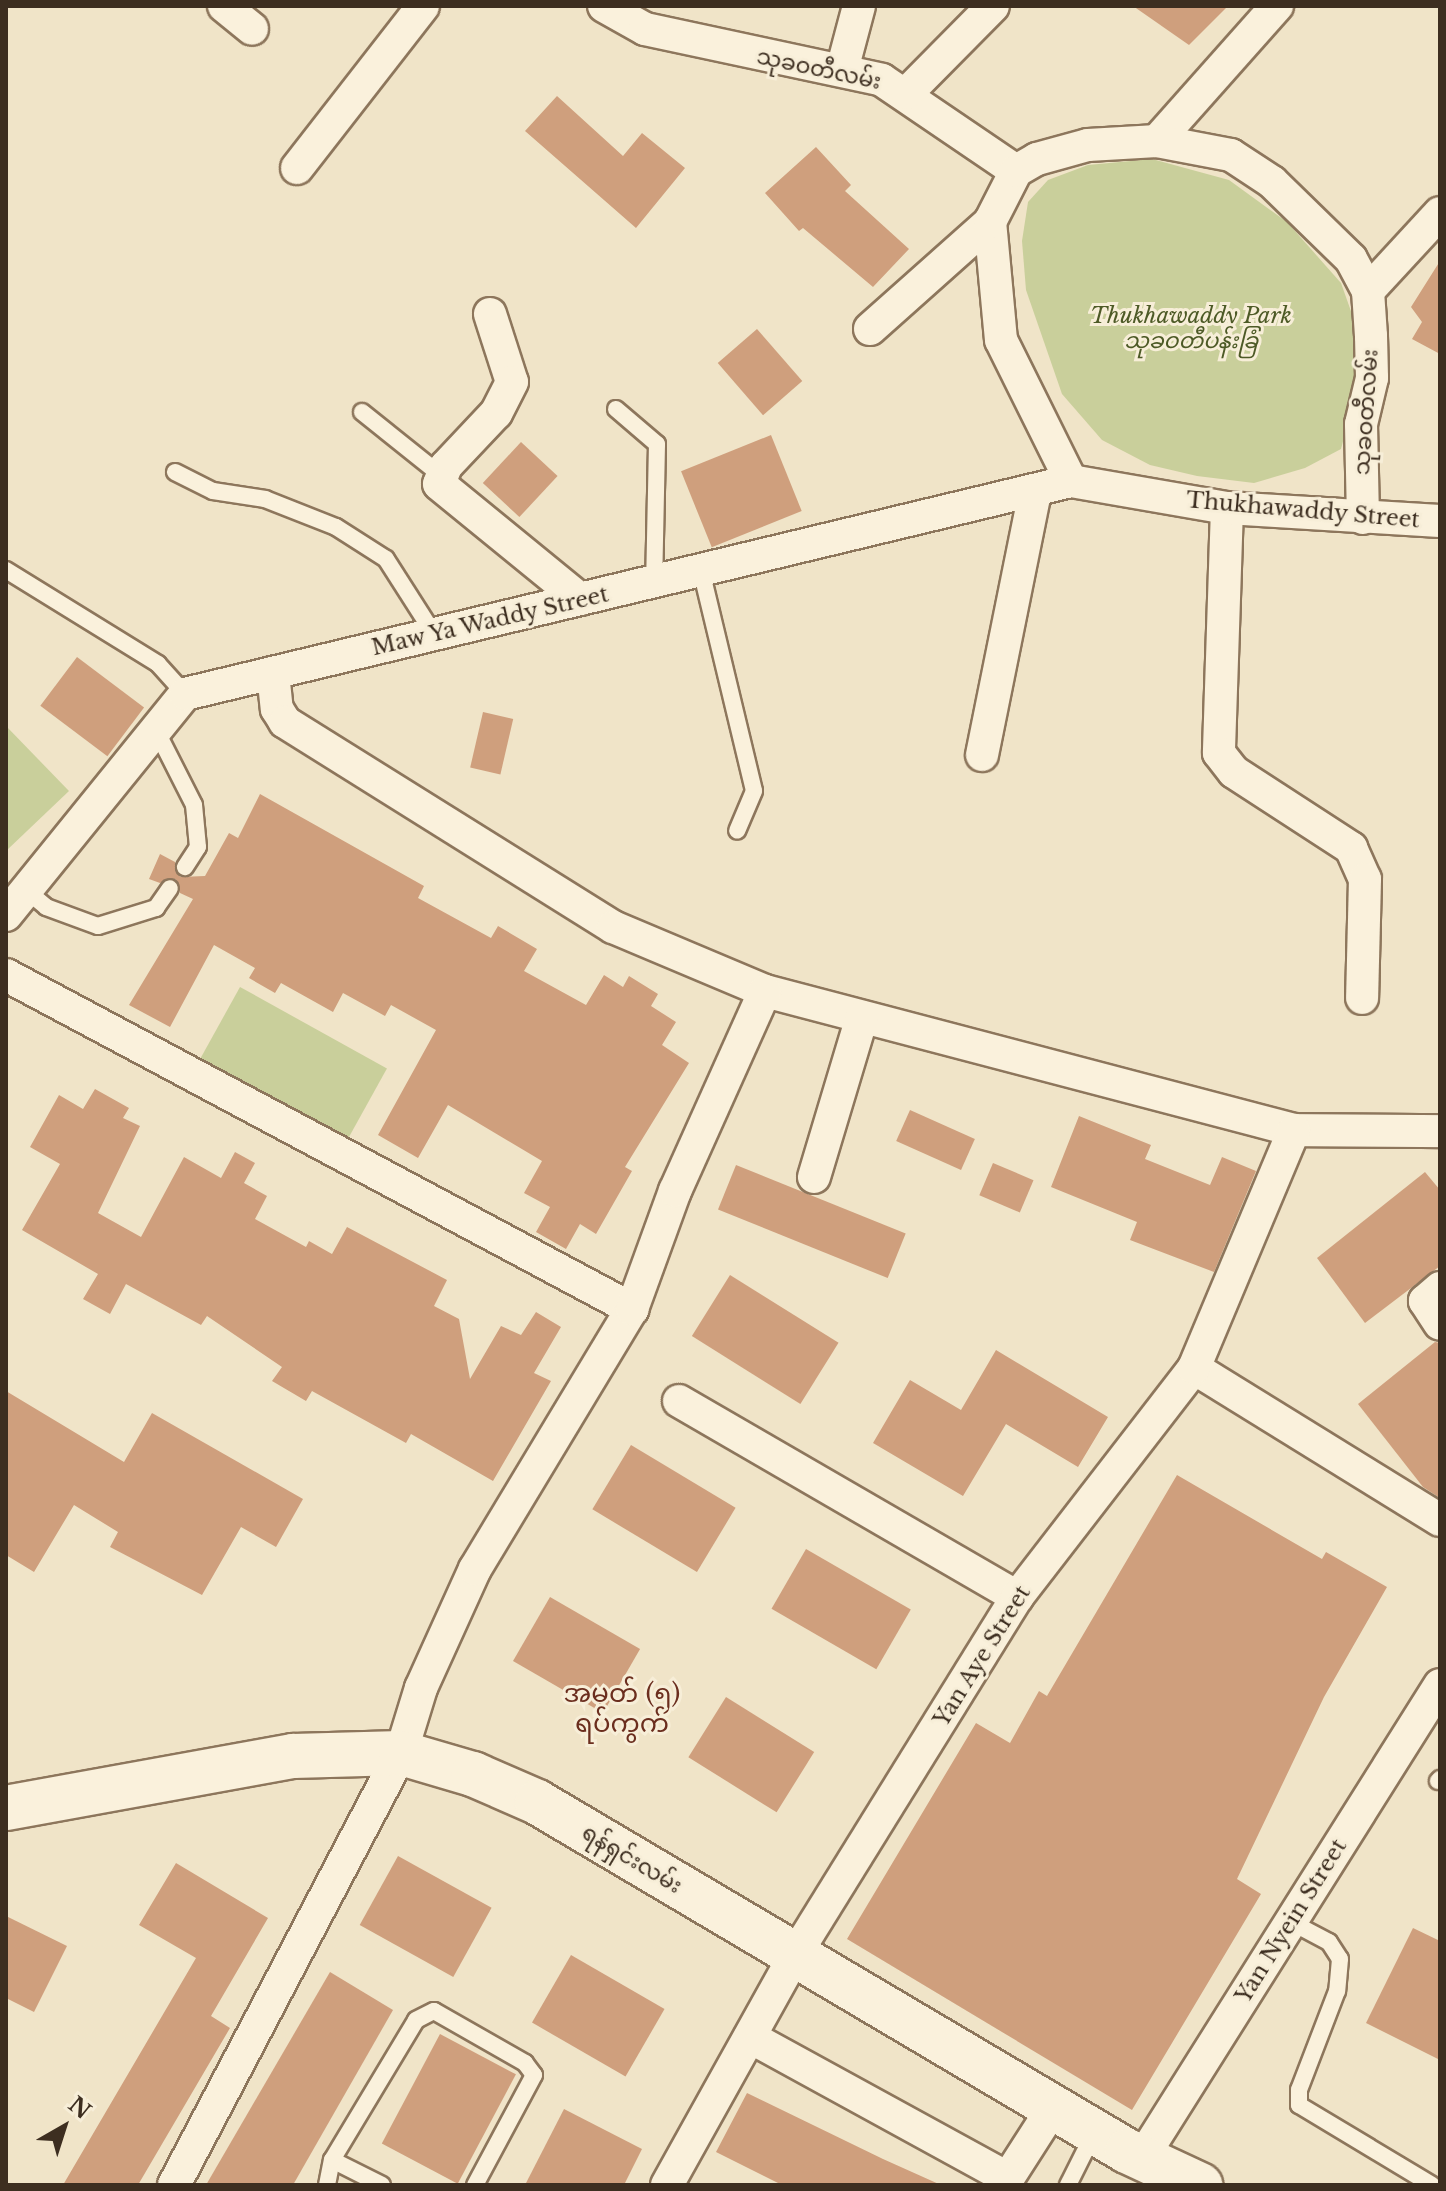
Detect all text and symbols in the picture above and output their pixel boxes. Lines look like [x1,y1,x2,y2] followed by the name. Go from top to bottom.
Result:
[754,43,884,95] street label: သုခဝတီလမ်း
[1090,302,1292,354] park label: Thukhawaddy Park သုခဝတီပန်းခြံ
[1348,348,1384,476] street label: သုခဝတီလမ်း
[1185,487,1421,533] street label: Thukhawaddy Street
[367,581,613,661] street label: Maw Ya Waddy Street
[928,1580,1036,1732] street label: Yan Aye Street
[564,1678,680,1740] district label: အမှတ် (၅) ရပ်ကွက်
[577,1819,687,1899] street label: ရန်ရှင်းလမ်း
[1230,1834,1352,2008] street label: Yan Nyein Street
[24,2087,104,2167] north arrow
[63,2091,96,2125] text: N

